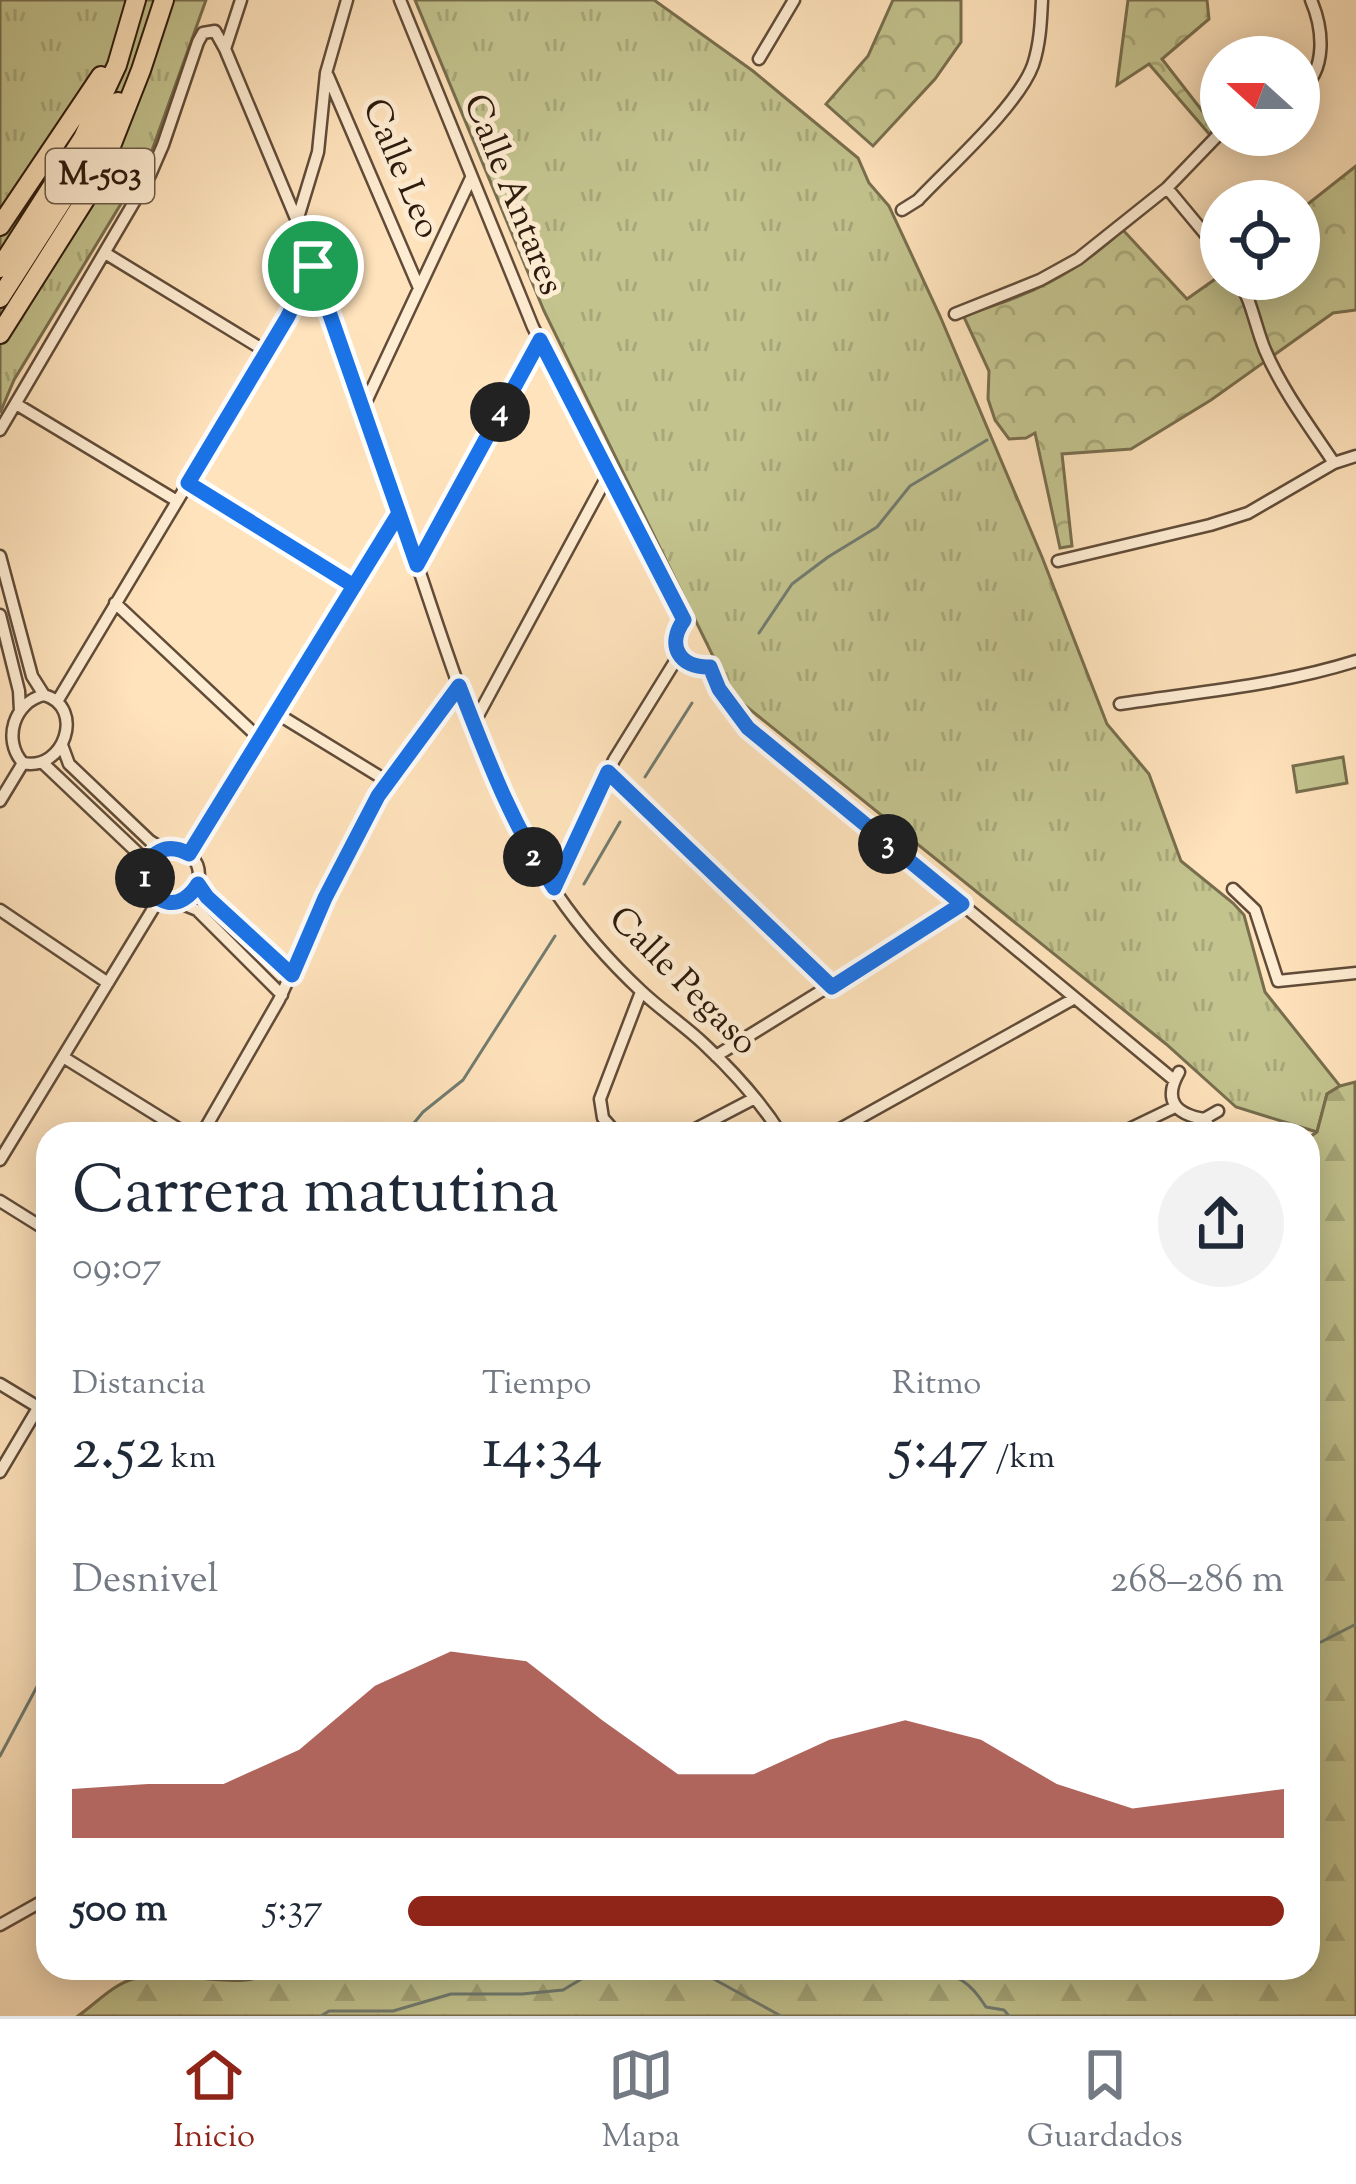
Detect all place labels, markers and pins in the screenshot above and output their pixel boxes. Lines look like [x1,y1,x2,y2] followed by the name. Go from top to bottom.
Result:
[262,215,364,317] pin
[470,382,530,442] pin: 4
[858,814,918,874] pin: 3
[503,827,563,887] pin: 2
[115,848,175,908] pin: 1

